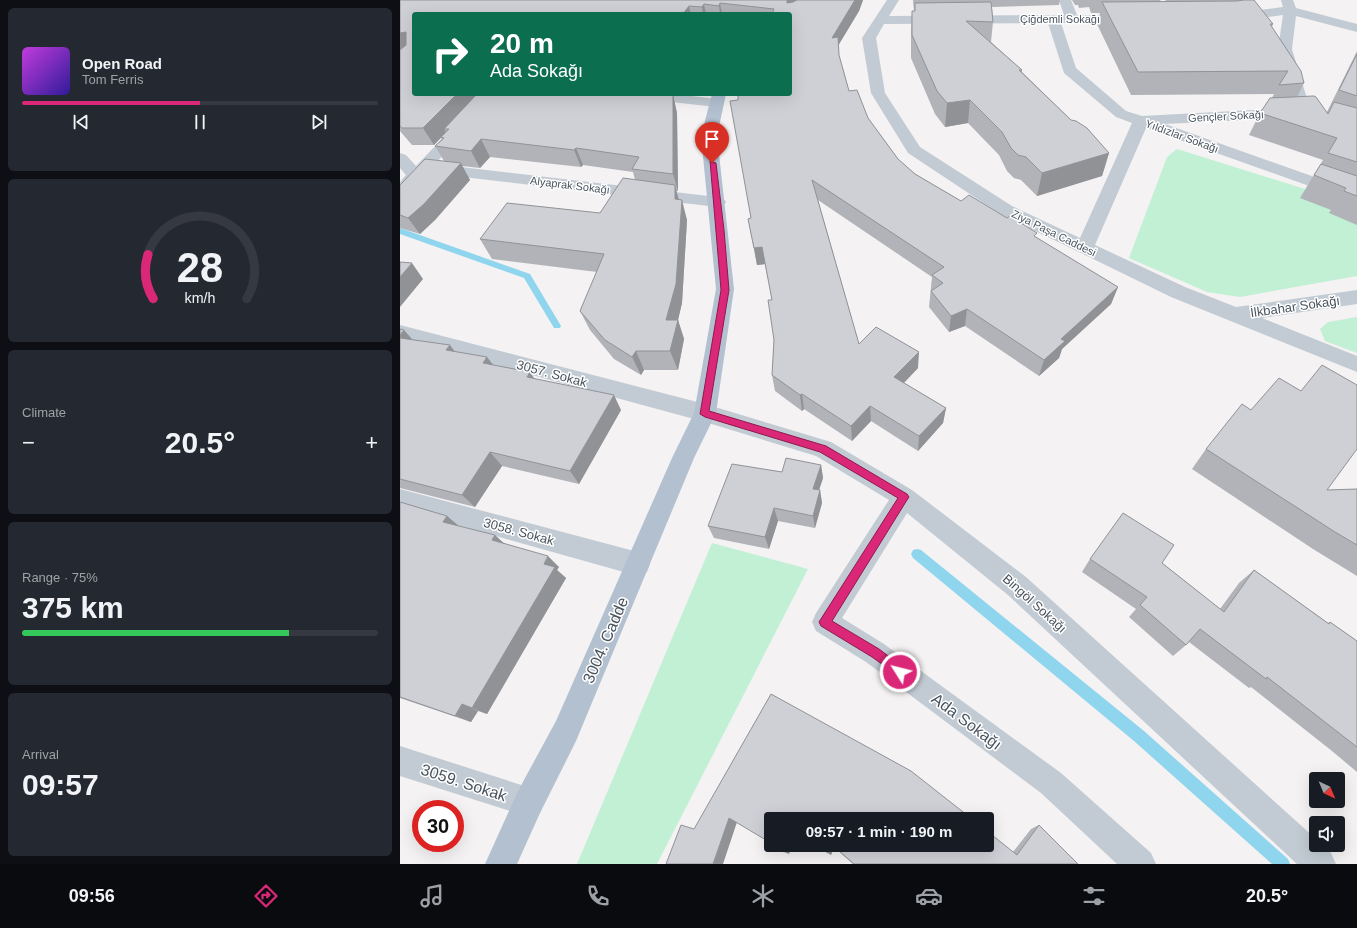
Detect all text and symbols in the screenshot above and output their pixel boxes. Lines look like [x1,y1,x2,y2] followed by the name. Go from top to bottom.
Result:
[1020,13,1100,25] street label: Çiğdemli Sokağı
[424,28,476,80] icon: right
[490,28,554,59] text: 20 m
[82,55,162,72] text: Open Road
[490,61,583,81] text: Ada Sokağı
[82,72,143,87] text: Tom Ferris
[1188,108,1264,124] street label: Gençler Sokağı
[70,111,92,133] icon: previous
[189,111,211,133] icon: pause
[308,111,330,133] icon: next
[1144,117,1220,155] street label: Yıldızlar Sokağı
[695,122,729,163] pin
[701,128,723,150] icon: arrive
[530,174,610,196] street label: Alyaprak Sokağı
[1010,207,1098,259] street label: Ziya Paşa Caddesi
[177,244,223,291] text: 28
[185,289,216,305] text: km/h
[1249,293,1341,320] street label: İlkbahar Sokağı
[515,357,589,390] street label: 3057. Sokak
[22,405,66,420] text: Climate
[165,426,235,459] text: 20.5°
[22,430,35,455] text: −
[365,430,378,455] text: +
[482,515,556,548] street label: 3058. Sokak
[22,570,98,585] text: Range · 75%
[1000,571,1069,636] street label: Bingöl Sokağı
[22,591,124,624] text: 375 km
[580,595,631,686] street label: 3004. Cadde
[879,651,921,693] position arrow
[929,690,1005,753] street label: Ada Sokağı
[22,747,59,762] text: Arrival
[419,761,510,805] street label: 3059. Sokak
[22,768,99,801] text: 09:57
[1309,772,1345,808] north arrow
[1309,772,1345,852] map controls
[412,800,464,852] speed limit sign: 30
[1309,816,1345,852] button: sound
[806,823,952,840] text: 09:57 · 1 min · 190 m
[252,882,280,910] icon: directions
[418,882,446,910] icon: music
[584,882,612,910] icon: phone
[749,882,777,910] icon: climate
[915,882,943,910] icon: car
[1080,882,1108,910] icon: filters
[69,886,115,906] text: 09:56
[1246,886,1288,906] text: 20.5°

